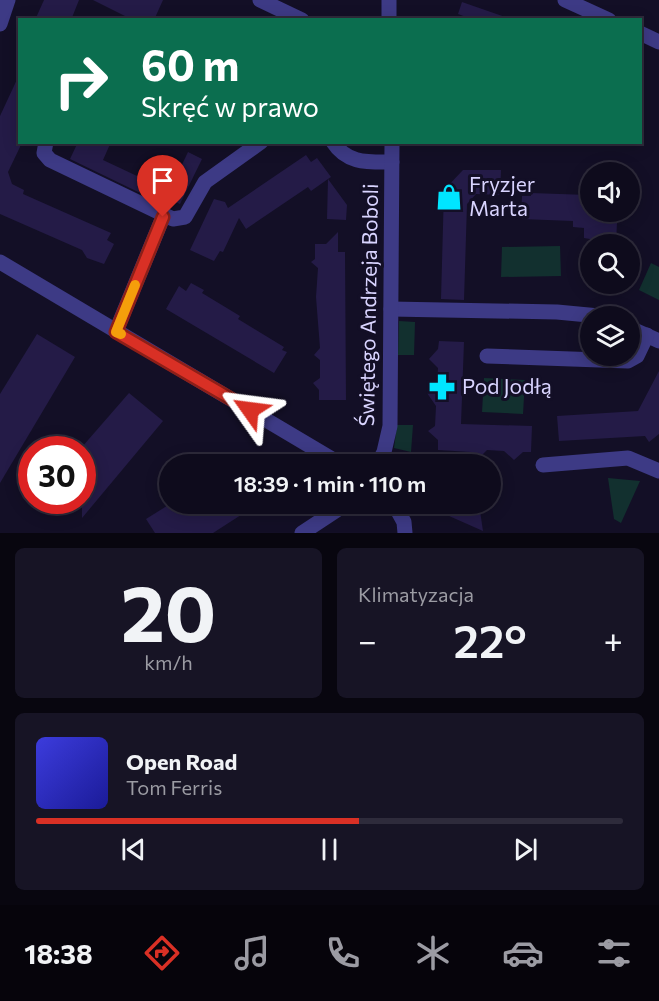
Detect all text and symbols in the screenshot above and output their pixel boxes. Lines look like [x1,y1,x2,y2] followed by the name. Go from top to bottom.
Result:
[141,38,240,90] text: 60 m
[42,42,120,120] icon: right
[141,90,319,123] text: Skręć w prawo
[137,155,188,217] pin
[580,162,640,366] map controls
[580,162,640,222] button: sound
[146,164,179,197] icon: arrive
[469,171,535,220] place label: Fryzjer Marta
[434,182,464,212] shop icon: Fryzjer Marta
[353,183,382,427] street label: Świętego Andrzeja Boboli
[580,234,640,294] button: search
[580,306,640,366] button: layers
[427,372,457,402] pharmacy icon: Pod Jodłą
[462,373,552,398] place label: Pod Jodłą
[218,378,282,442] position arrow
[18,436,96,514] speed limit sign: 30
[234,470,426,497] text: 18:39 · 1 min · 110 m
[121,563,216,658] text: 20
[358,582,474,606] text: Klimatyzacja
[454,612,527,667] text: 22°
[358,619,377,660] text: −
[604,619,623,660] text: +
[144,650,193,674] text: km/h
[126,748,237,775] text: Open Road
[126,775,222,799] text: Tom Ferris
[117,833,150,866] icon: previous
[313,833,346,866] icon: pause
[509,833,542,866] icon: next
[141,932,183,974] icon: directions
[231,932,273,974] icon: music
[322,932,364,974] icon: phone
[412,932,454,974] icon: climate
[502,932,544,974] icon: car
[593,932,635,974] icon: filters
[24,937,93,970] text: 18:38

